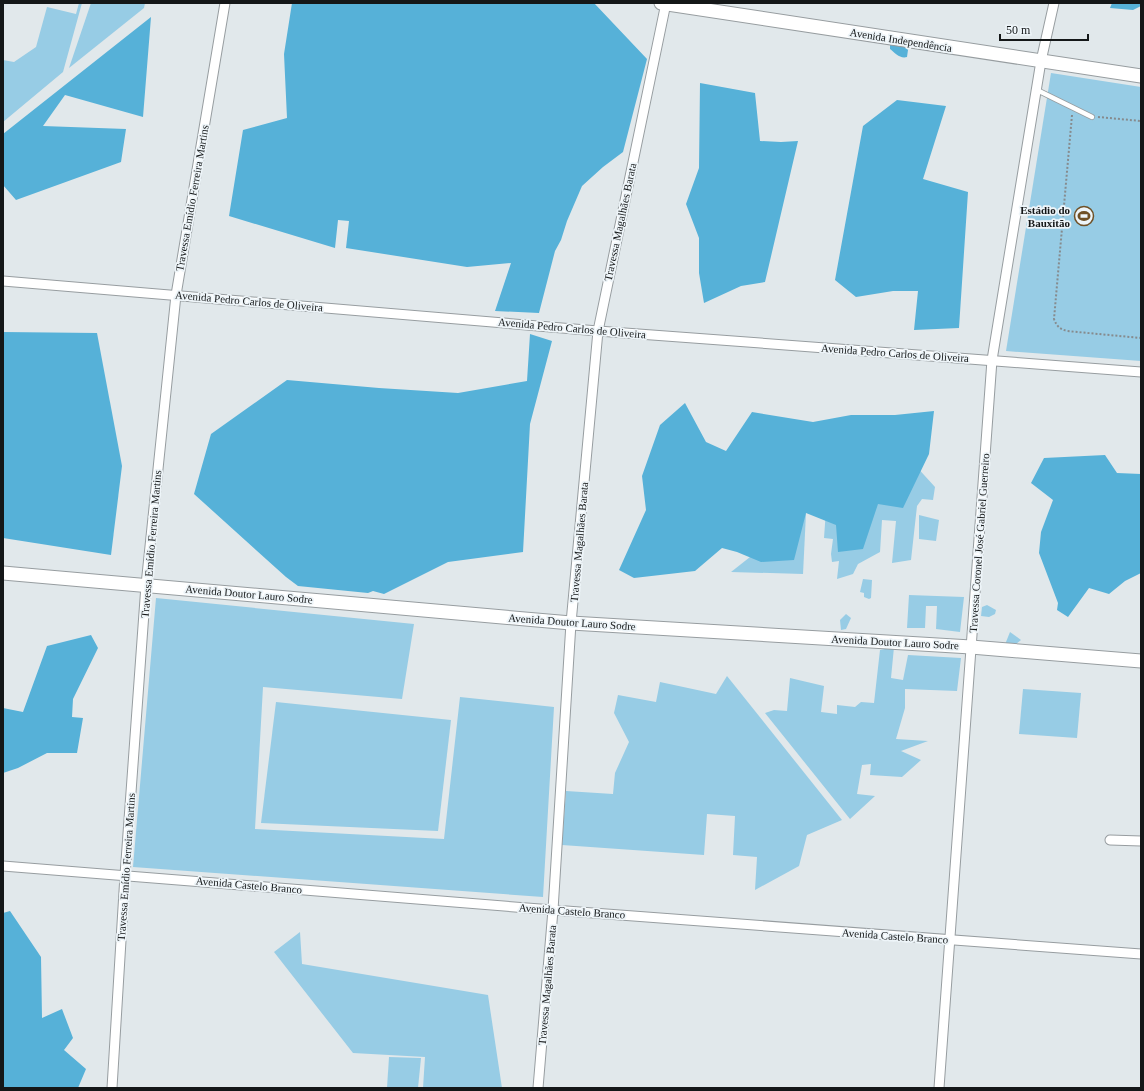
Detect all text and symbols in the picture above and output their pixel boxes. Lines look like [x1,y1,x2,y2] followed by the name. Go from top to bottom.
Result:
[1000,16,1088,42] scale bar
[1006,23,1031,37] text: 50 m
[849,26,953,54] street label: Avenida Independência
[173,124,211,272] street label: Travessa Emídio Ferreira Martins
[602,162,638,282] street label: Travessa Magalhães Barata
[1020,204,1070,229] place label: Estádio do Bauxitão
[1073,205,1095,227] sports icon: Estádio do Bauxitão
[175,289,323,313] street label: Avenida Pedro Carlos de Oliveira
[498,316,646,340] street label: Avenida Pedro Carlos de Oliveira
[821,342,969,364] street label: Avenida Pedro Carlos de Oliveira
[967,452,991,633] street label: Travessa Coronel José Gabriel Guerreiro
[139,470,163,618] street label: Travessa Emídio Ferreira Martins
[568,481,590,603] street label: Travessa Magalhães Barata
[185,582,313,606] street label: Avenida Doutor Lauro Sodre
[508,612,636,632] street label: Avenida Doutor Lauro Sodre
[831,633,959,651] street label: Avenida Doutor Lauro Sodre
[115,793,137,941] street label: Travessa Emídio Ferreira Martins
[195,874,303,896] street label: Avenida Castelo Branco
[518,901,626,921] street label: Avenida Castelo Branco
[536,924,558,1046] street label: Travessa Magalhães Barata
[841,926,949,946] street label: Avenida Castelo Branco

